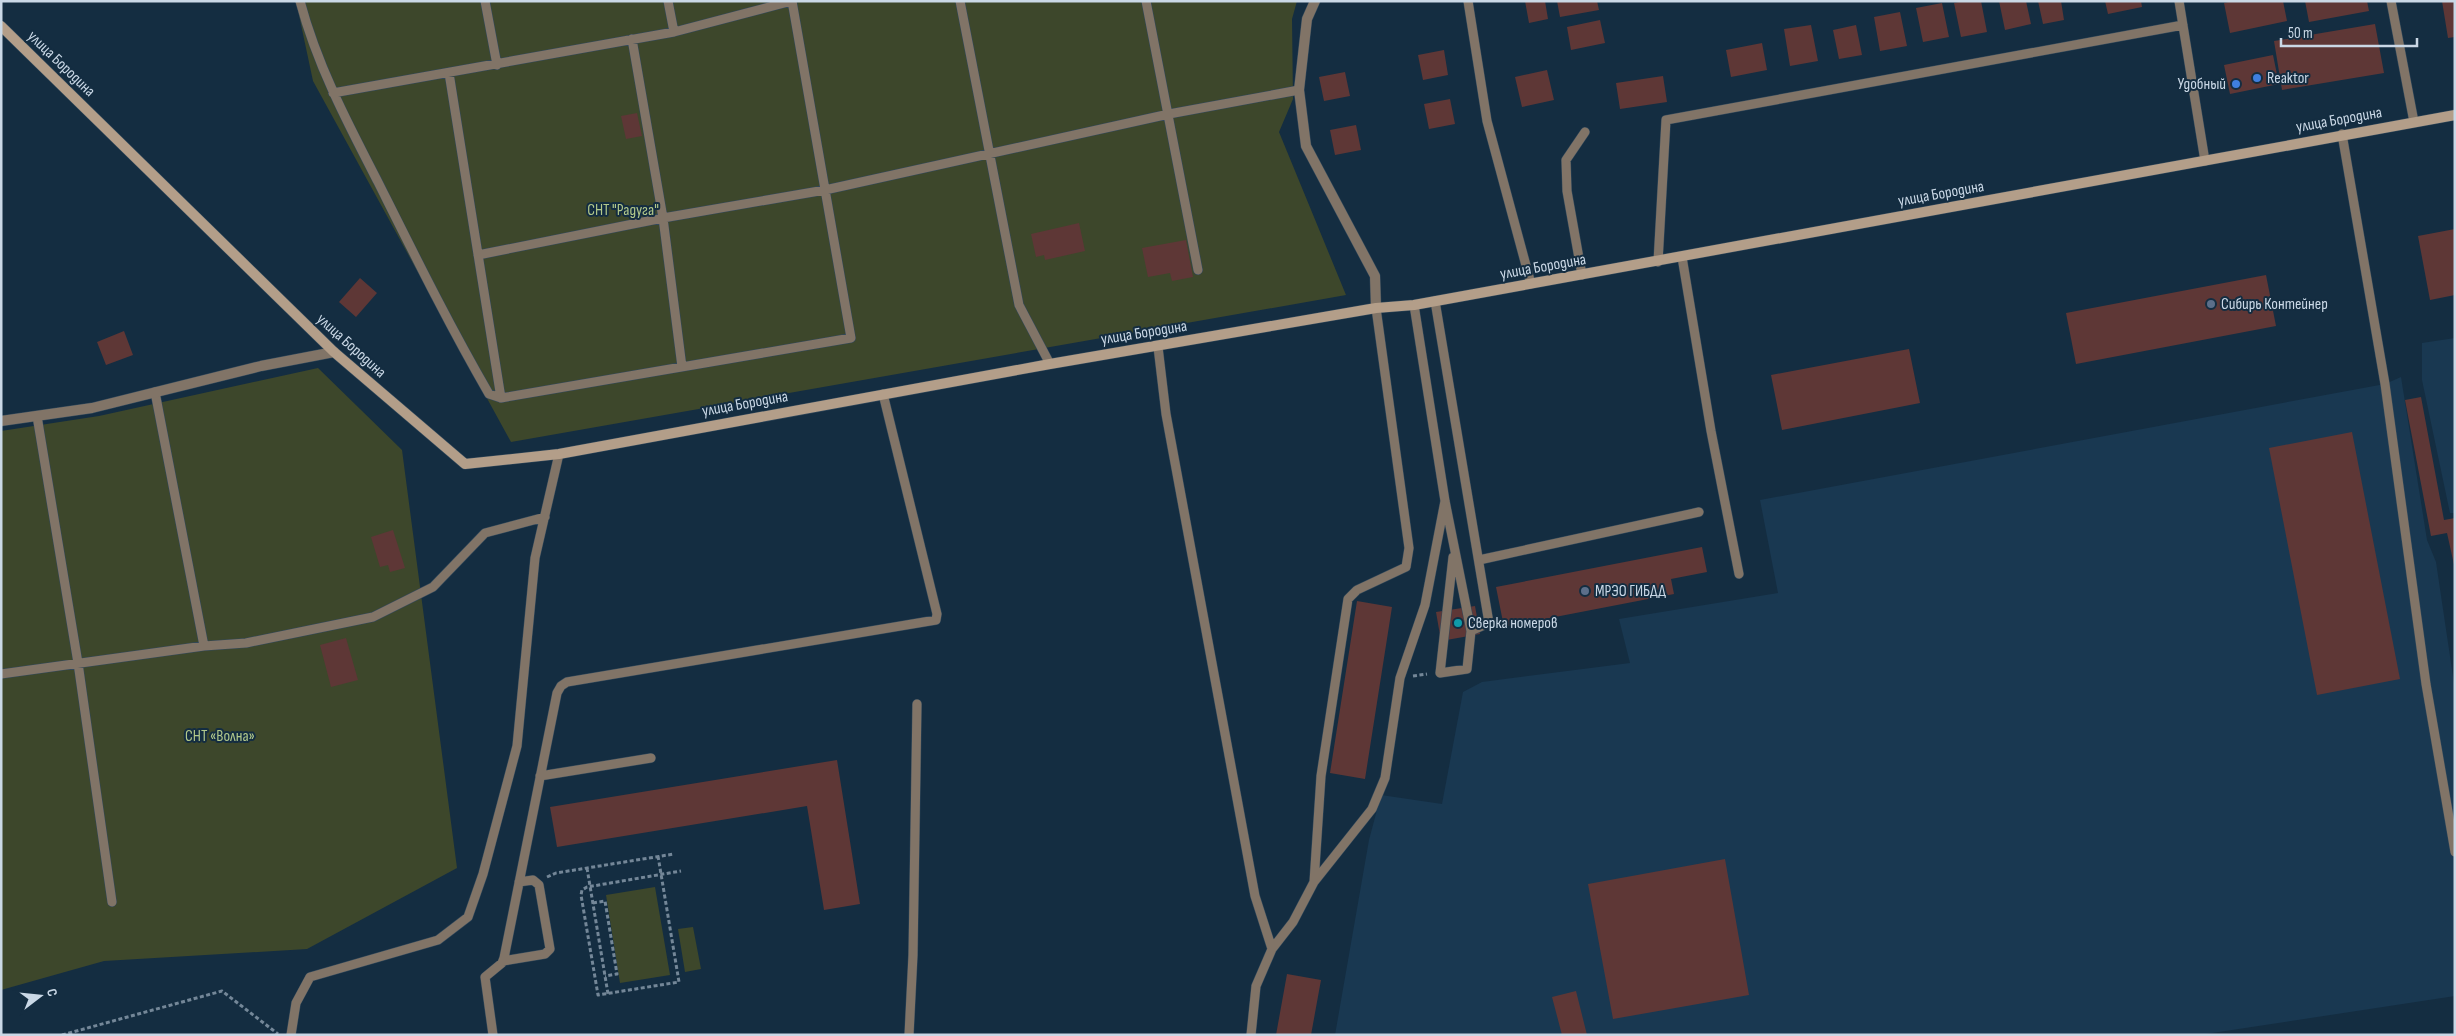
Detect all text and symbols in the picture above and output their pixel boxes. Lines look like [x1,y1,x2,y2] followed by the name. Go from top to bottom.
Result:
[2281,15,2417,47] scale bar
[2288,24,2313,43] text: 50 m
[23,27,99,101] street label: улица Бородина
[2267,69,2309,88] place label: Reaktor
[2251,72,2263,84] marker: Reaktor
[2178,75,2226,94] place label: Удобный
[2230,78,2242,90] marker: Удобный
[2295,103,2383,137] street label: улица Бородина
[1897,177,1985,211] street label: улица Бородина
[587,201,659,220] park label: СНТ "Радуга"
[1499,250,1587,284] street label: улица Бородина
[2221,295,2328,314] place label: Сибирь Контейнер
[2205,298,2217,310] marker: Сибирь Контейнер
[312,310,390,382] street label: улица Бородина
[1100,317,1188,349] street label: улица Бородина
[701,387,789,421] street label: улица Бородина
[1595,582,1666,601] place label: МРЭО ГИБДД
[1579,585,1591,597] marker: МРЭО ГИБДД
[1468,614,1558,633] place label: Сверка номеров
[1452,617,1464,629] marker: Сверка номеров
[185,727,255,746] park label: СНТ «Волна»
[15,971,65,1021] north arrow
[43,987,61,998] text: С

